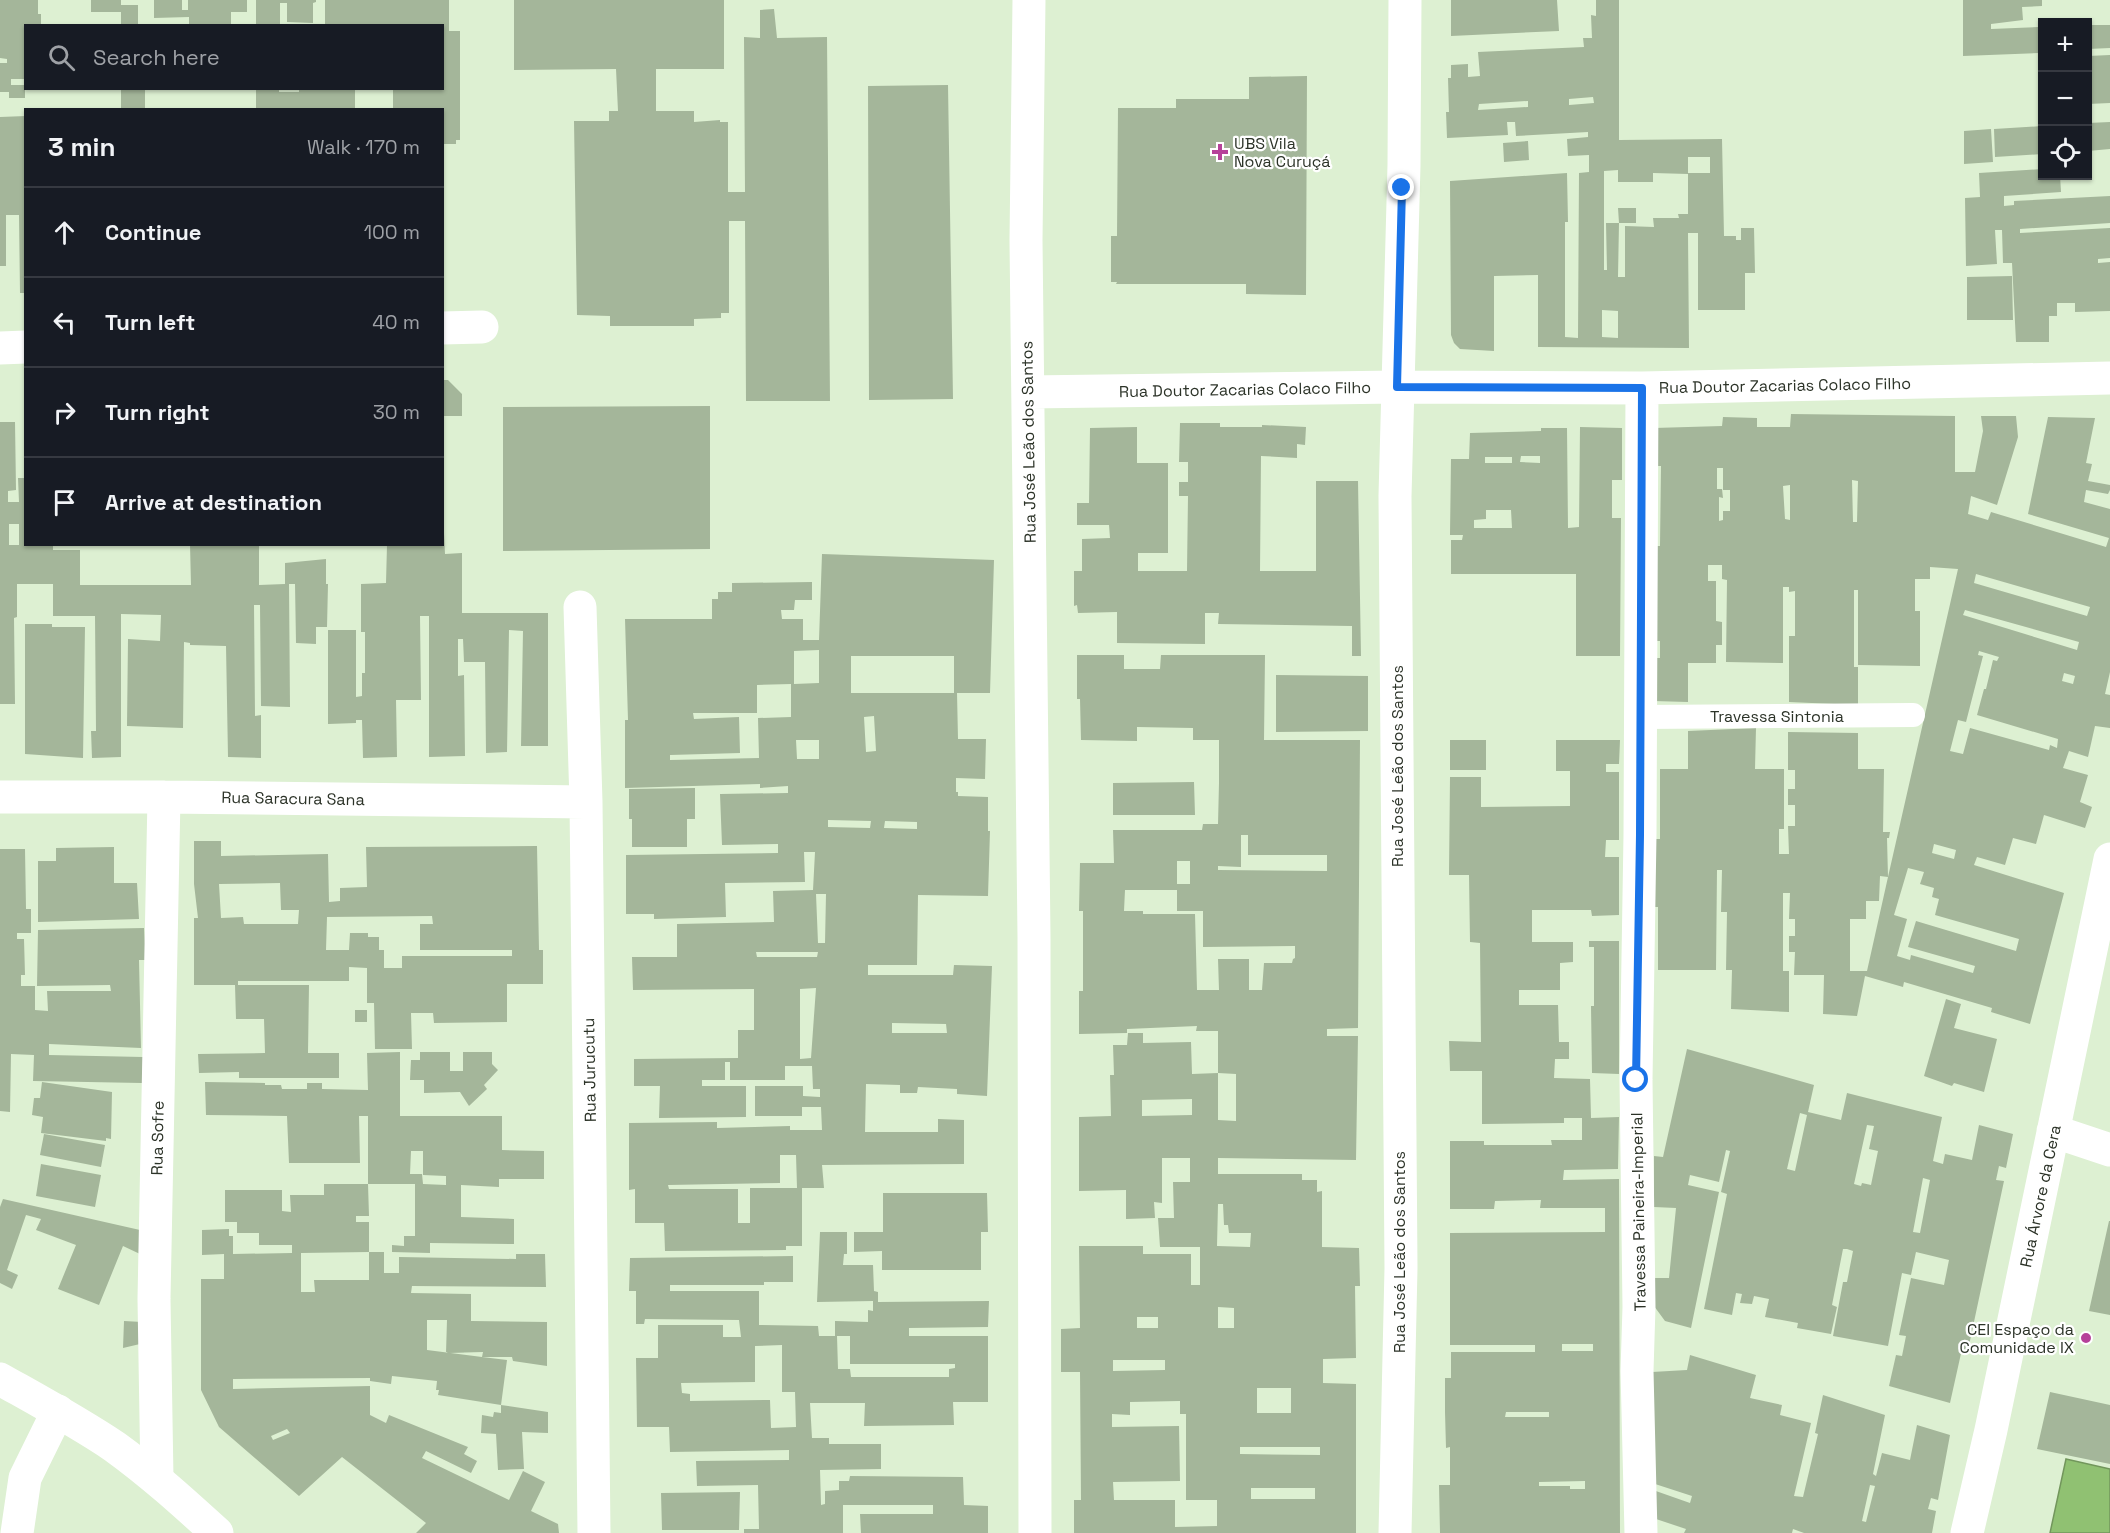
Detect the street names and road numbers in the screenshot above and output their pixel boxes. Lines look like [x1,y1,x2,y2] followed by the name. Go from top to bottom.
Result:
[1016,341,1041,543] street label: Rua José Leão dos Santos
[1659,373,1911,398] street label: Rua Doutor Zacarias Colaco Filho
[1119,377,1371,402] street label: Rua Doutor Zacarias Colaco Filho
[1387,665,1408,867] street label: Rua José Leão dos Santos
[1710,706,1844,727] street label: Travessa Sintonia
[221,787,365,810] street label: Rua Saracura Sana
[578,1018,601,1122] street label: Rua Jurucutu
[146,1100,169,1176] street label: Rua Sofre
[1626,1112,1651,1312] street label: Travessa Paineira-Imperial
[2015,1123,2066,1269] street label: Rua Árvore da Cera
[1389,1151,1410,1353] street label: Rua José Leão dos Santos

